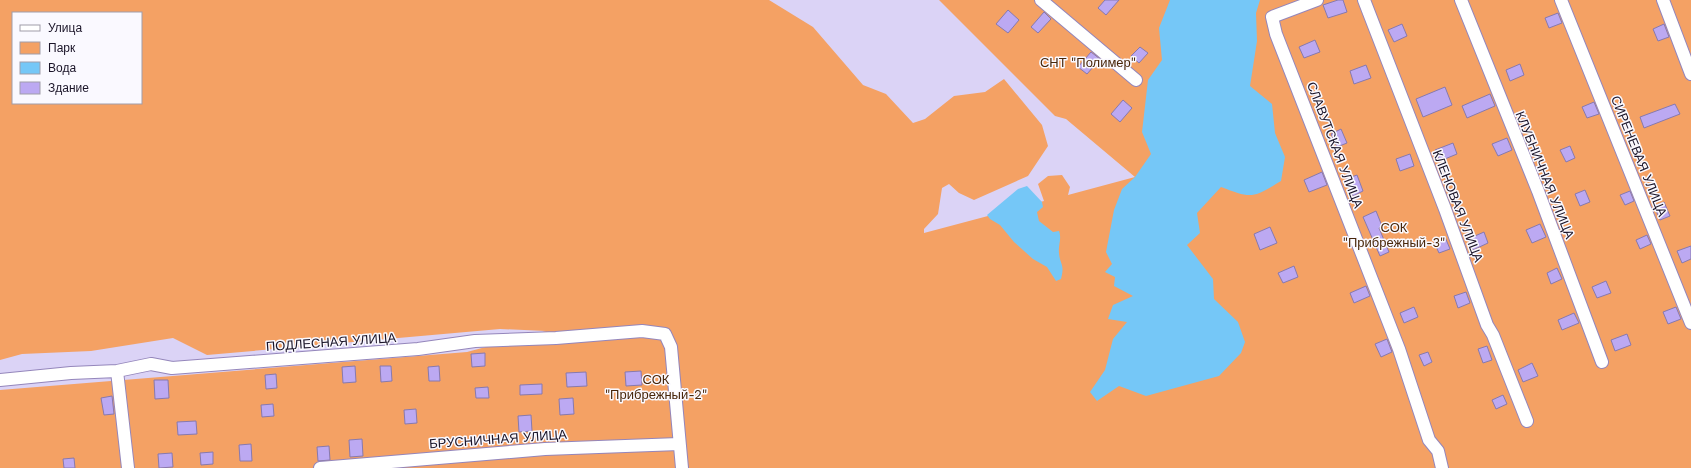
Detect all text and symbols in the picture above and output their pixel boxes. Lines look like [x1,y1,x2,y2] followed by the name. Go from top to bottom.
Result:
[12,12,142,104] legend
[48,21,82,35] text: Улица
[48,41,76,55] text: Парк
[1040,55,1136,70] park label: СНТ "Полимер"
[48,61,76,75] text: Вода
[1304,80,1366,211] street label: СЛАВУТСКАЯ УЛИЦА
[48,81,89,95] text: Здание
[1608,93,1670,219] street label: СИРЕНЕВАЯ УЛИЦА
[1513,109,1578,241] street label: КЛУБНИЧНАЯ УЛИЦА
[1430,148,1486,265] street label: КЛЕНОВАЯ УЛИЦА
[1343,220,1445,250] park label: СОК "Прибрежный-3"
[265,330,397,354] street label: ПОДЛЕСНАЯ УЛИЦА
[605,372,707,402] park label: СОК "Прибрежный-2"
[429,427,568,451] street label: БРУСНИЧНАЯ УЛИЦА

